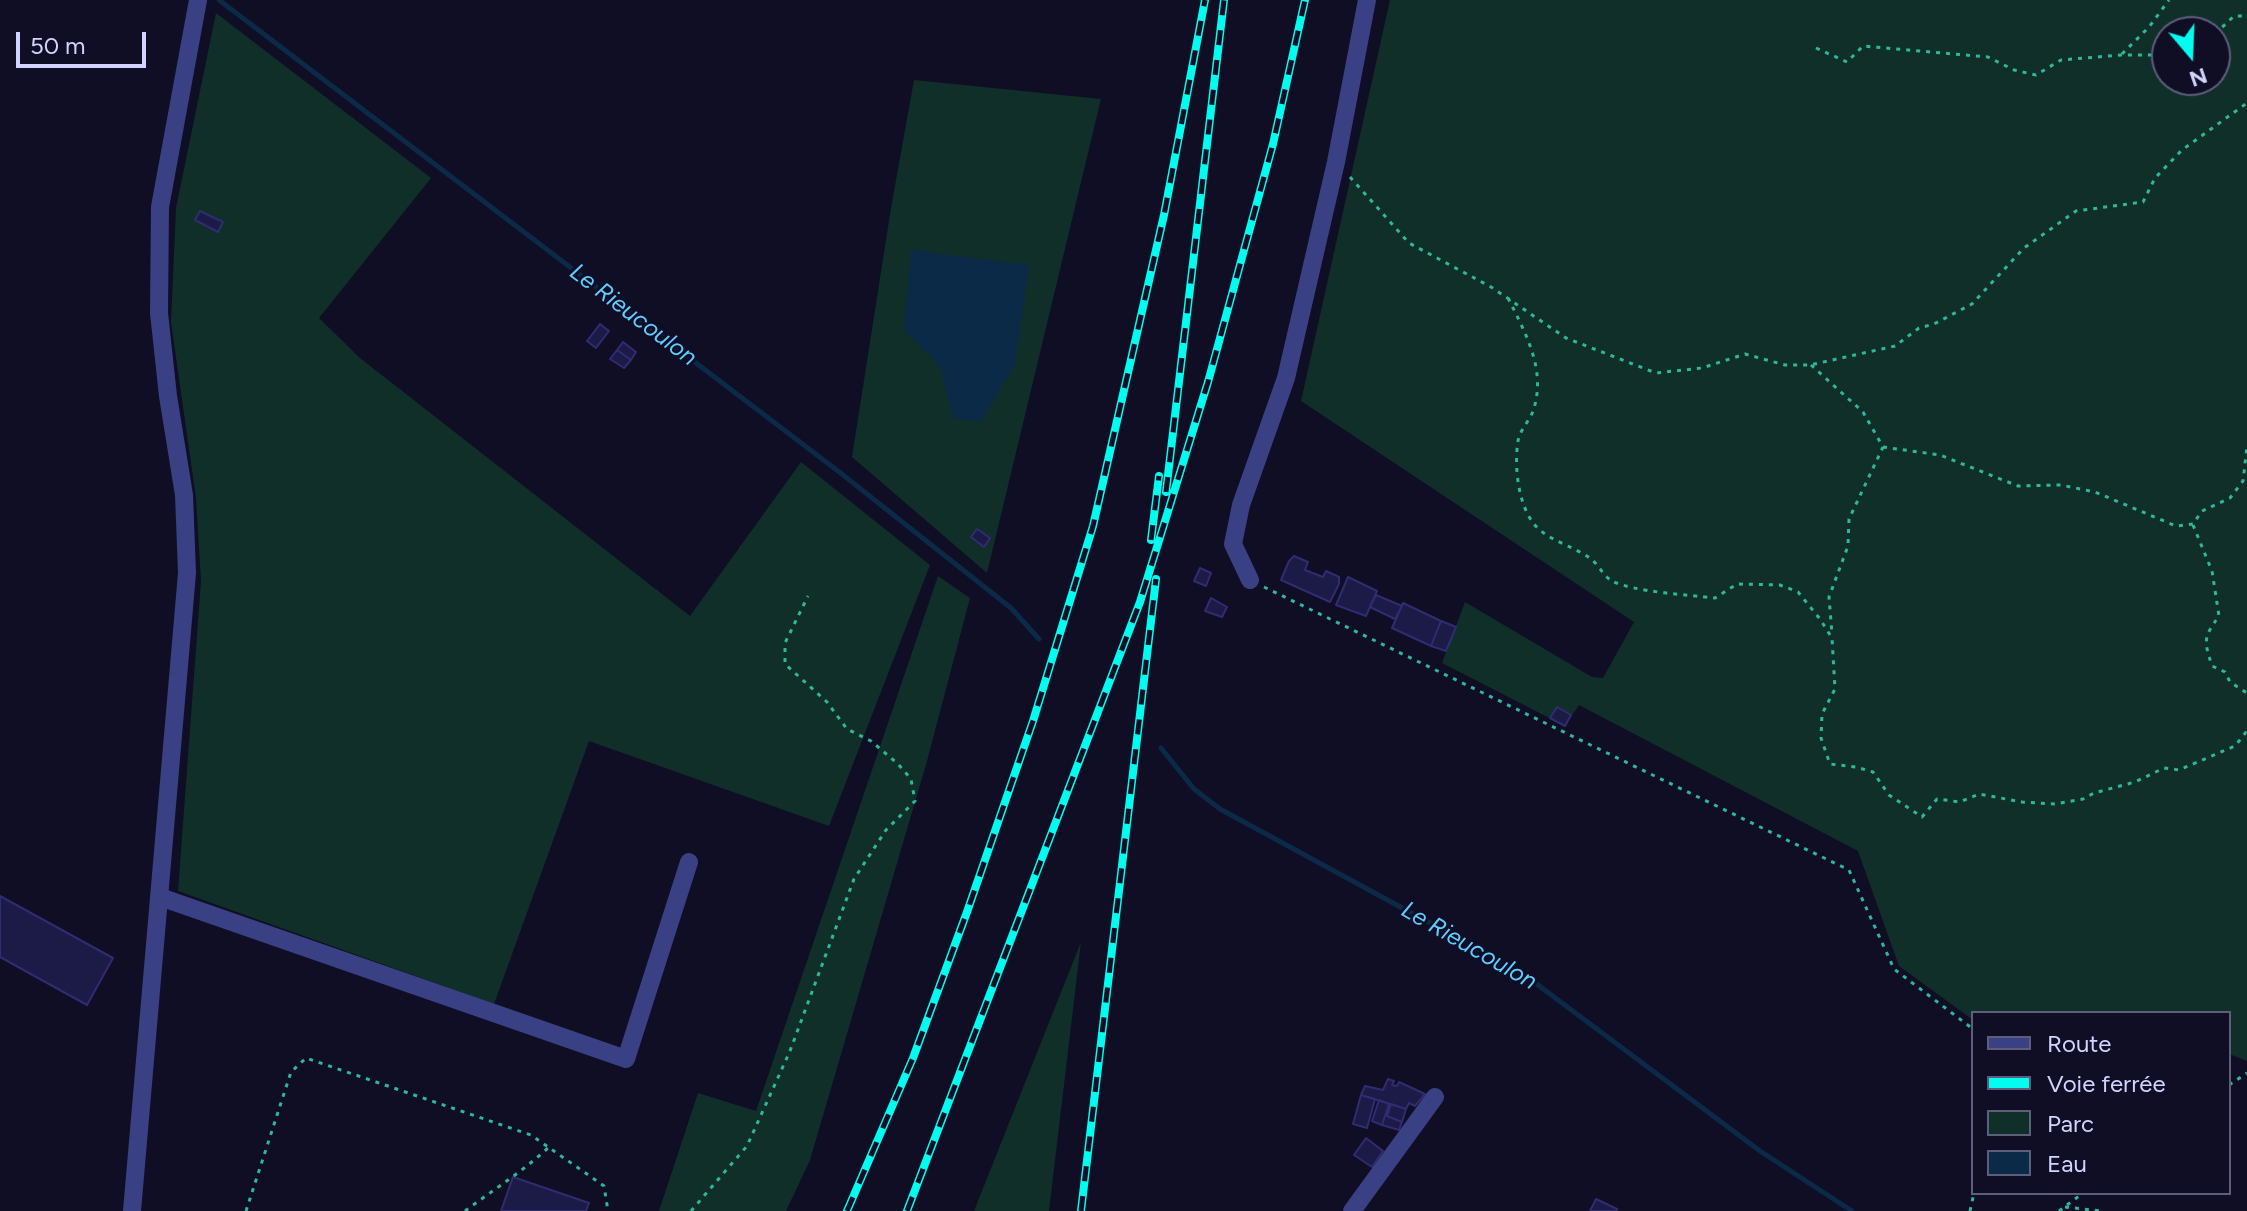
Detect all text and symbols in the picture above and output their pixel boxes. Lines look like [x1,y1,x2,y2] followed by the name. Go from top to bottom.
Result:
[20,16,150,66] scale bar
[2151,16,2231,96] north arrow
[30,31,86,60] text: 50 m
[2186,62,2211,93] text: N
[564,258,702,372] water label: Le Rieucoulon
[1396,896,1542,996] water label: Le Rieucoulon
[1971,1011,2231,1195] legend
[2047,1029,2111,1058] text: Route
[2047,1069,2166,1098] text: Voie ferrée
[2047,1109,2094,1138] text: Parc
[2047,1149,2087,1178] text: Eau

